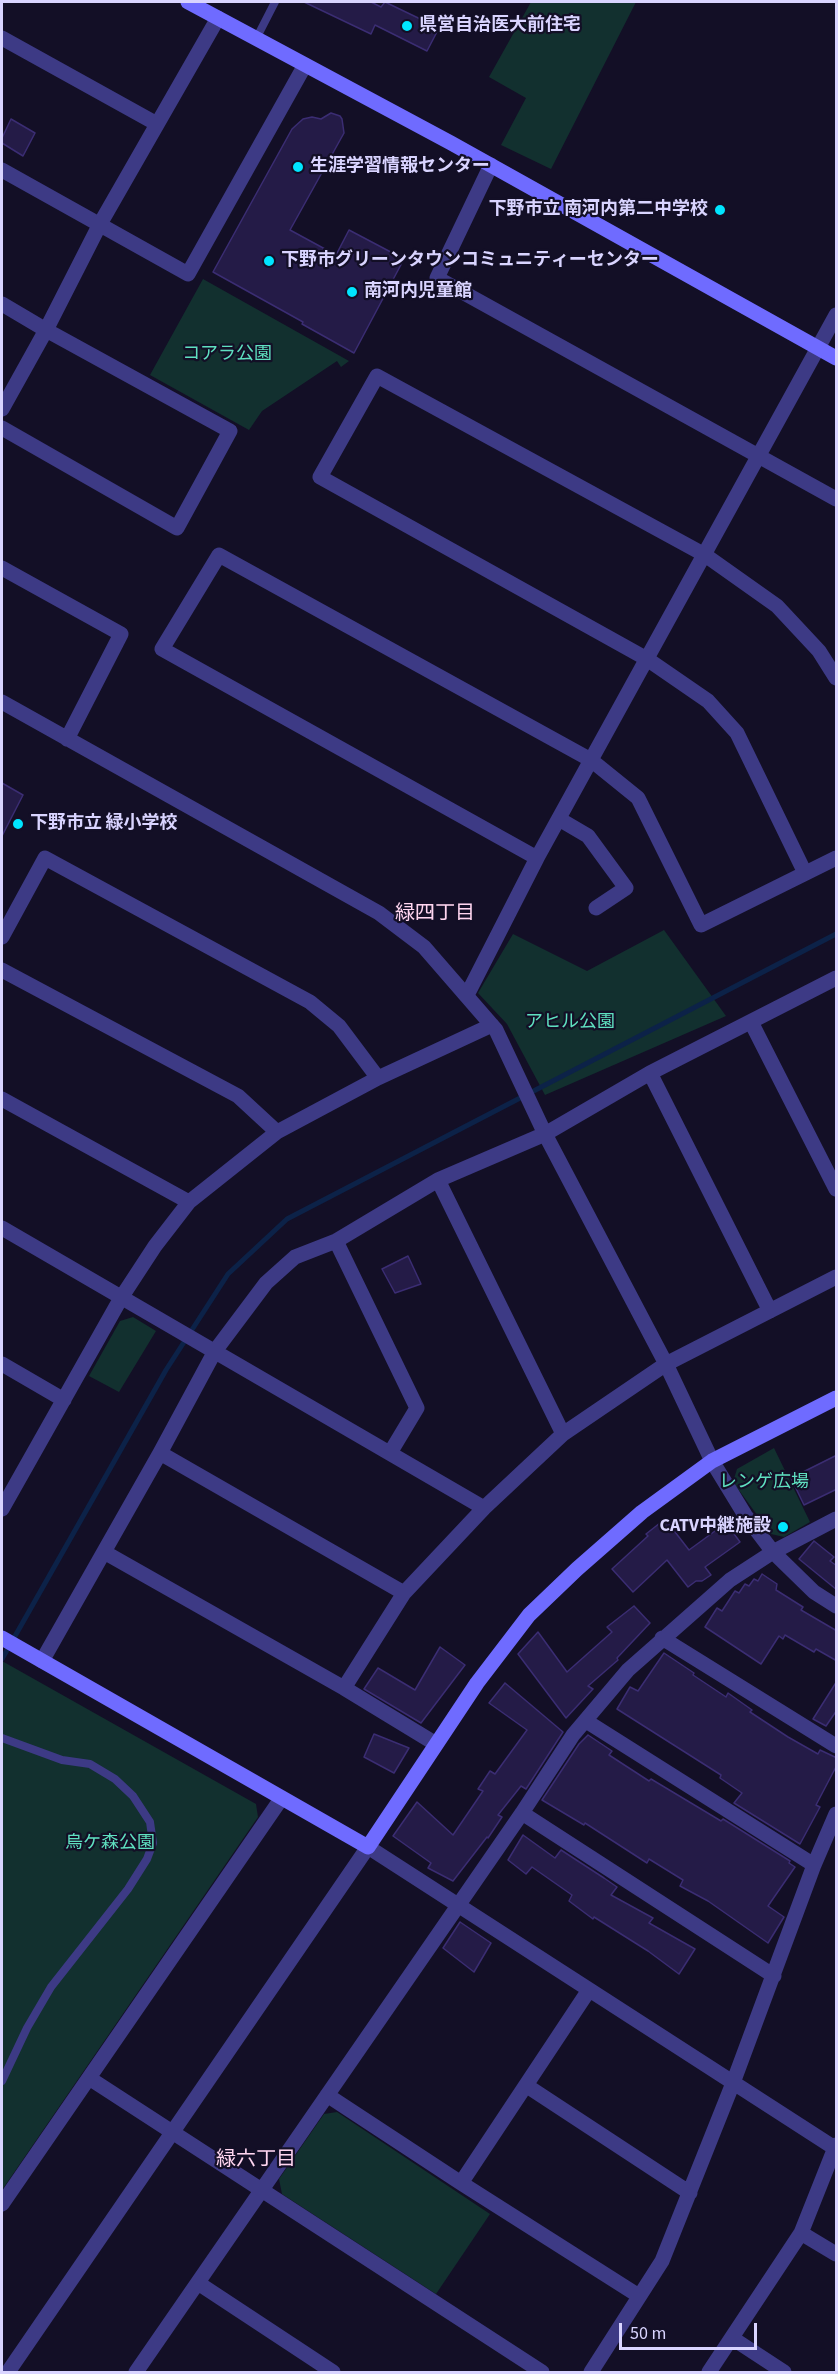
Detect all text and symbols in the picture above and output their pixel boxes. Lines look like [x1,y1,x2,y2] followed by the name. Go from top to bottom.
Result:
[419,15,581,37] place label: 県営自治医大前住宅
[400,19,414,33] marker: 県営自治医大前住宅
[310,156,490,178] place label: 生涯学習情報センター
[291,160,305,174] marker: 生涯学習情報センター
[488,199,708,221] place label: 下野市立 南河内第二中学校
[713,203,727,217] marker: 下野市立 南河内第二中学校
[281,250,659,272] place label: 下野市グリーンタウンコミュニティーセンター
[262,254,276,268] marker: 下野市グリーンタウンコミュニティーセンター
[364,281,472,303] place label: 南河内児童館
[345,285,359,299] marker: 南河内児童館
[182,344,272,366] park label: コアラ公園
[30,813,178,835] place label: 下野市立 緑小学校
[11,817,25,831] marker: 下野市立 緑小学校
[395,903,475,927] district label: 緑四丁目
[525,1012,615,1034] park label: アヒル公園
[719,1472,809,1494] park label: レンゲ広場
[660,1516,771,1538] place label: CATV中継施設
[776,1520,790,1534] marker: CATV中継施設
[65,1833,155,1855] park label: 烏ケ森公園
[216,2149,296,2173] district label: 緑六丁目
[622,2311,760,2349] scale bar
[630,2321,666,2346] text: 50 m

